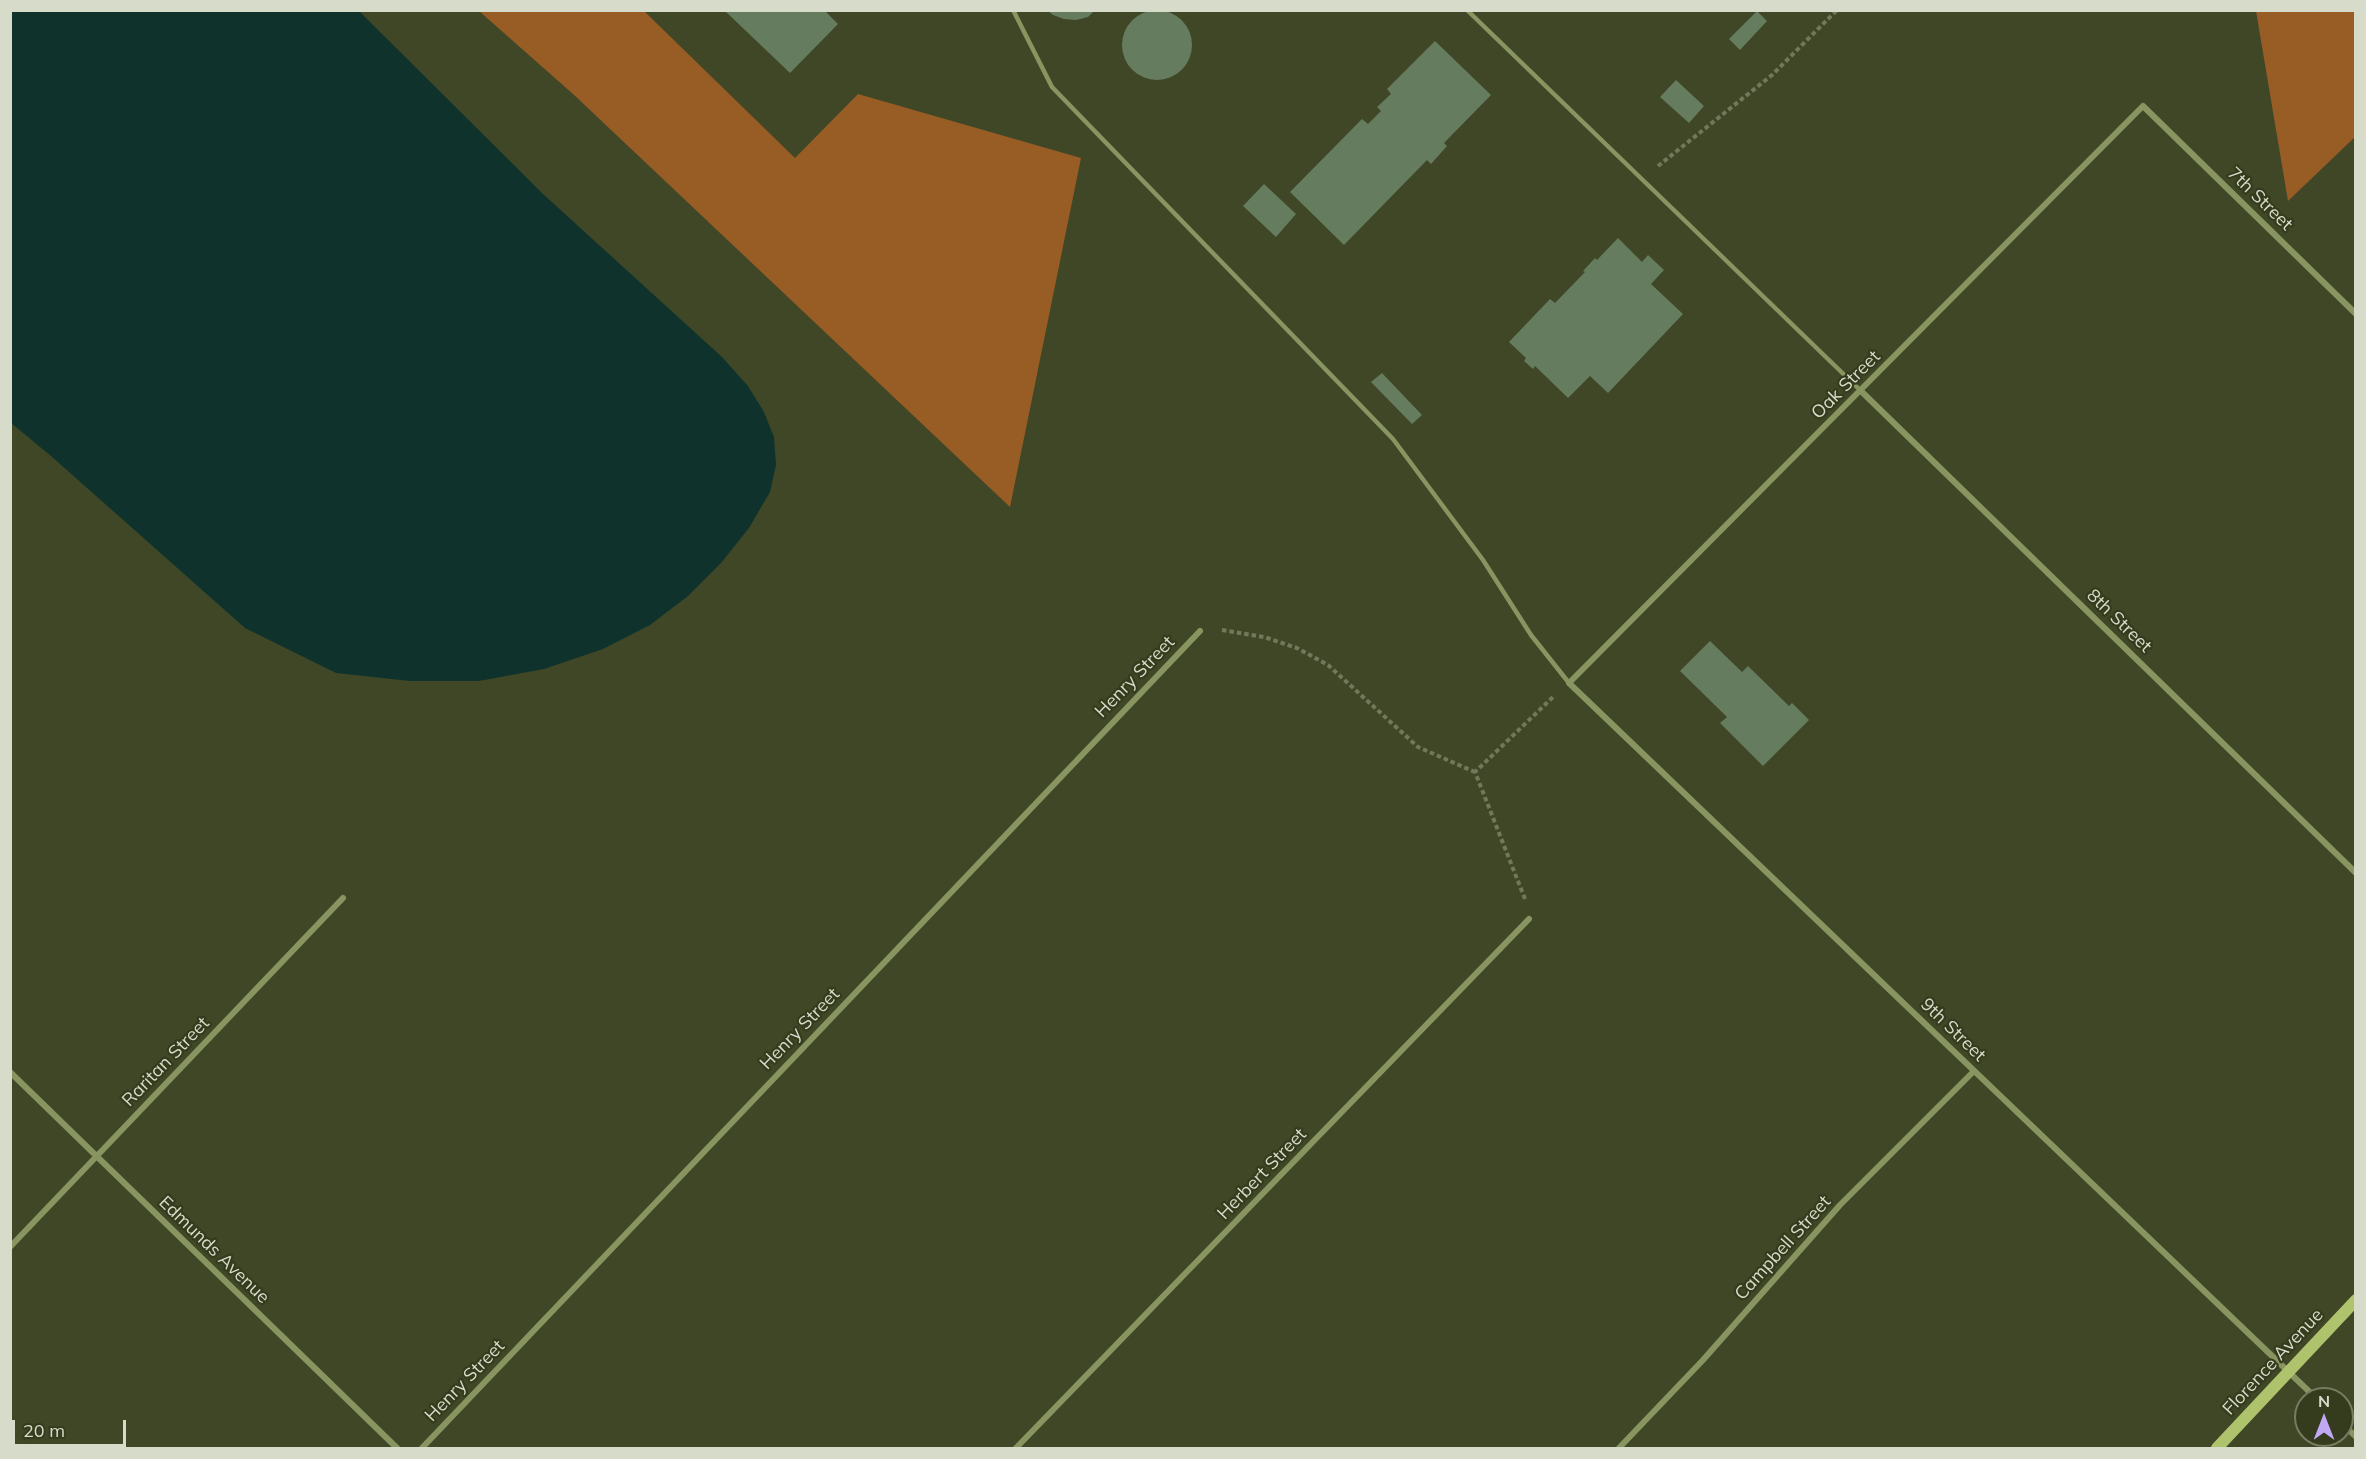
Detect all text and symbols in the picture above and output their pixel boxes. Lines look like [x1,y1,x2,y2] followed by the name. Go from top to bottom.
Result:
[2223,163,2297,235] street label: 7th Street
[1807,346,1885,424] street label: Oak Street
[2082,585,2156,657] street label: 8th Street
[1091,632,1179,722] street label: Henry Street
[756,984,844,1074] street label: Henry Street
[1916,994,1990,1066] street label: 9th Street
[118,1013,214,1111] street label: Raritan Street
[1213,1124,1311,1224] street label: Herbert Street
[1730,1191,1836,1305] street label: Campbell Street
[154,1192,274,1308] street label: Edmunds Avenue
[2218,1304,2328,1420] street label: Florence Avenue
[421,1336,509,1426] street label: Henry Street
[2294,1387,2354,1447] north arrow
[2318,1391,2330,1411] text: N
[15,1408,129,1446] scale bar
[23,1419,65,1442] text: 20 m

